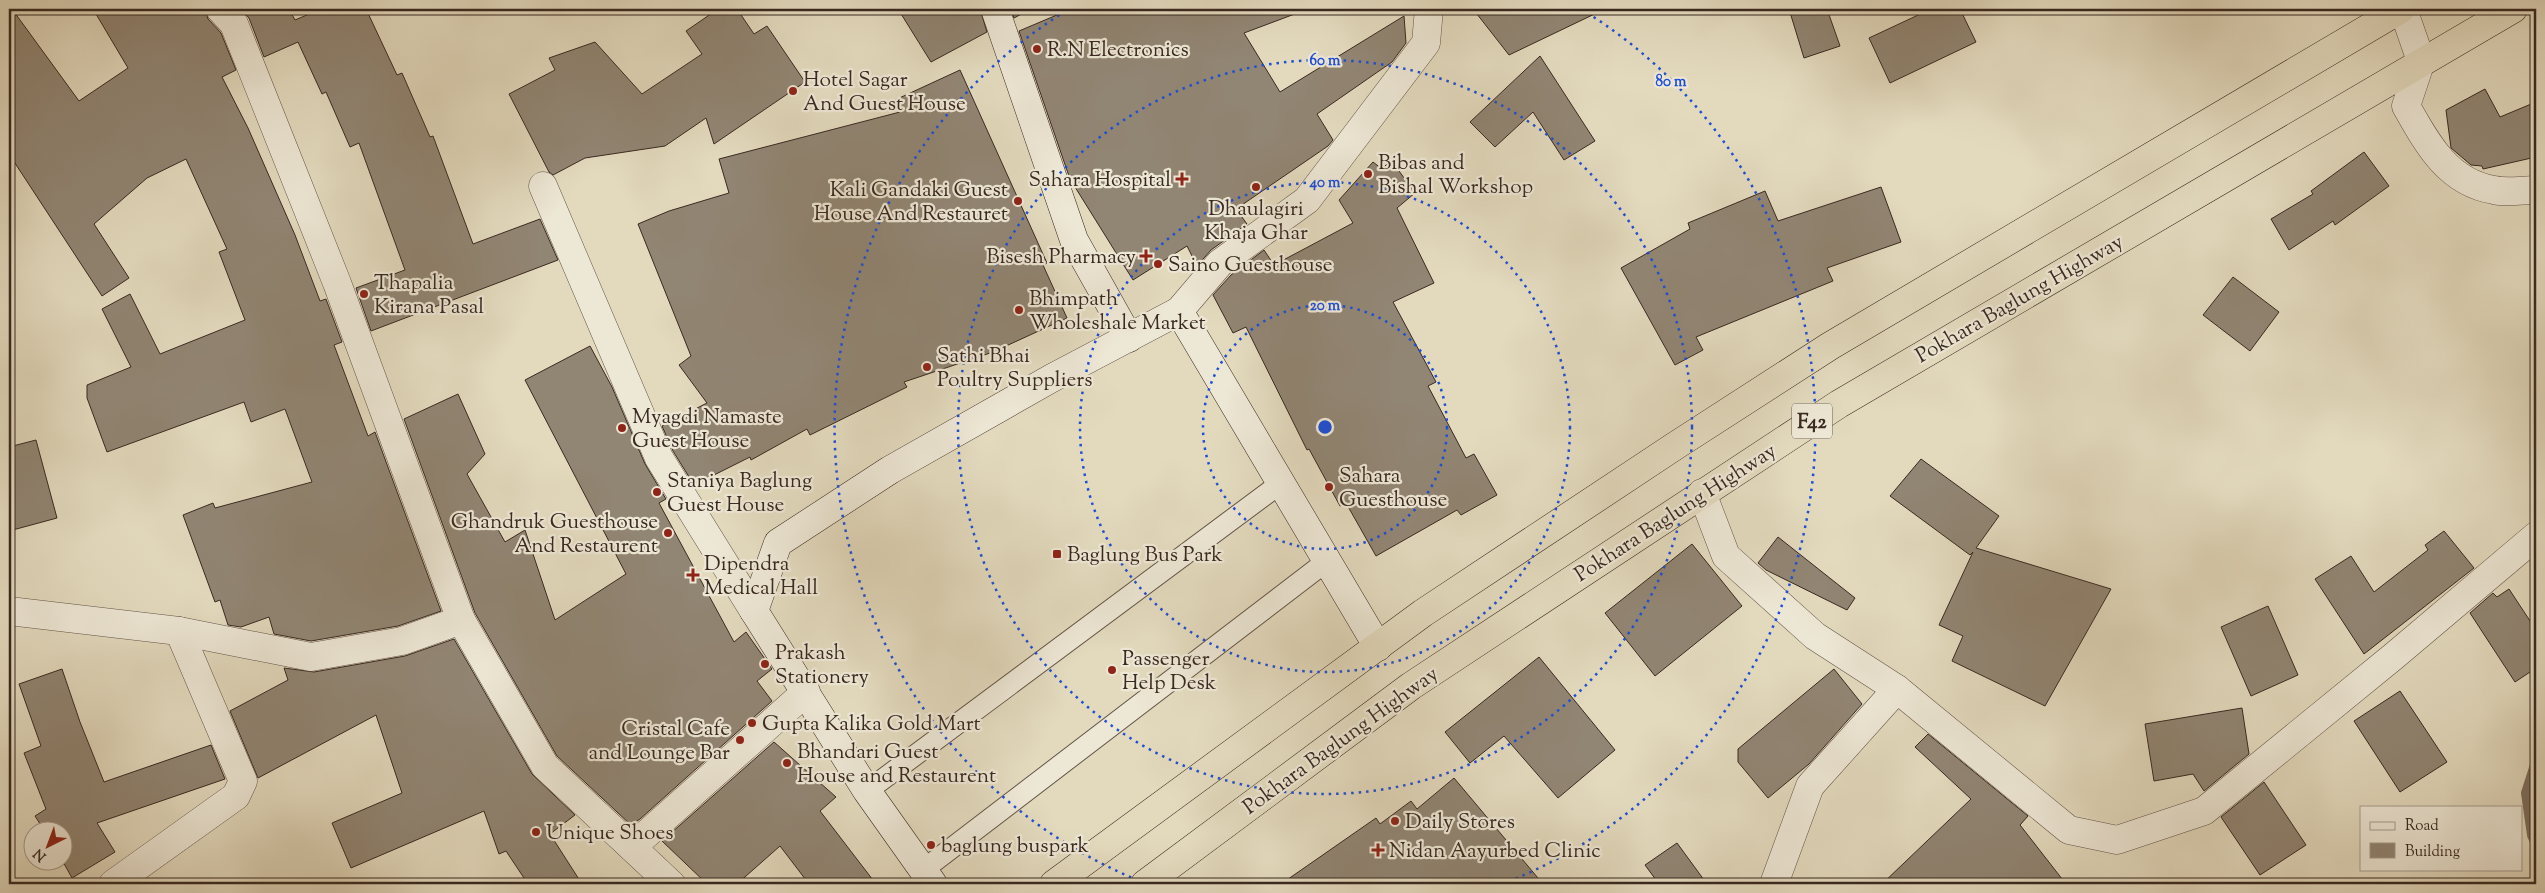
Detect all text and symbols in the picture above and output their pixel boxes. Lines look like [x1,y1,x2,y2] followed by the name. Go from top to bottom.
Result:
[1047,36,1189,66] place label: R.N Electronics
[1031,43,1043,55] marker: R.N Electronics
[1310,51,1341,72] text: 60 m
[803,66,966,120] place label: Hotel Sagar And Guest House
[1655,72,1687,93] text: 80 m
[787,85,799,97] marker: Hotel Sagar And Guest House
[1378,149,1533,203] place label: Bibas and Bishal Workshop
[1028,166,1171,196] place label: Sahara Hospital
[1362,168,1374,180] marker: Bibas and Bishal Workshop
[1175,172,1189,186] marker: Sahara Hospital
[1309,173,1341,194] text: 40 m
[814,176,1008,230] place label: Kali Gandaki Guest House And Restauret
[1250,181,1262,193] marker: Dhaulagiri Khaja Ghar
[1012,195,1024,207] marker: Kali Gandaki Guest House And Restauret
[1204,195,1308,249] place label: Dhaulagiri Khaja Ghar
[1911,228,2130,372] street label: Pokhara Baglung Highway
[986,243,1137,273] place label: Bisesh Pharmacy
[1140,250,1152,262] marker: Bisesh Pharmacy
[1168,251,1333,281] place label: Saino Guesthouse
[1152,258,1164,270] marker: Saino Guesthouse
[374,269,484,323] place label: Thapalia Kirana Pasal
[1029,285,1206,339] place label: Bhimpath Wholeshale Market
[358,288,370,300] marker: Thapalia Kirana Pasal
[1310,296,1341,317] text: 20 m
[1013,304,1025,316] marker: Bhimpath Wholeshale Market
[937,342,1092,396] place label: Sathi Bhai Poultry Suppliers
[921,361,933,373] marker: Sathi Bhai Poultry Suppliers
[632,403,782,457] place label: Myagdi Namaste Guest House
[1792,404,1832,438] road number: F42
[1316,418,1334,436] centre of rings
[616,422,628,434] marker: Myagdi Namaste Guest House
[1569,437,1783,590] street label: Pokhara Baglung Highway
[1339,462,1447,516] place label: Sahara Guesthouse
[667,467,812,521] place label: Staniya Baglung Guest House
[1323,481,1335,493] marker: Sahara Guesthouse
[651,486,663,498] marker: Staniya Baglung Guest House
[451,508,658,562] place label: Ghandruk Guesthouse And Restaurent
[662,527,674,539] marker: Ghandruk Guesthouse And Restaurent
[1067,541,1223,571] place label: Baglung Bus Park
[1051,548,1063,560] marker: Baglung Bus Park
[704,550,818,604] place label: Dipendra Medical Hall
[686,568,700,582] marker: Dipendra Medical Hall
[775,639,870,693] place label: Prakash Stationery
[1122,645,1217,699] place label: Passenger Help Desk
[759,658,771,670] marker: Prakash Stationery
[1237,660,1446,823] street label: Pokhara Baglung Highway
[1106,664,1118,676] marker: Passenger Help Desk
[762,710,981,740] place label: Gupta Kalika Gold Mart
[588,715,730,769] place label: Cristal Cafe and Lounge Bar
[746,717,758,729] marker: Gupta Kalika Gold Mart
[734,734,746,746] marker: Cristal Cafe and Lounge Bar
[797,738,996,792] place label: Bhandari Guest House and Restaurent
[781,757,793,769] marker: Bhandari Guest House and Restaurent
[2360,806,2522,870] legend
[1405,808,1515,838] place label: Daily Stores
[1389,815,1401,827] marker: Daily Stores
[2405,816,2439,837] text: Road
[546,819,673,849] place label: Unique Shoes
[22,820,72,870] north arrow
[530,826,542,838] marker: Unique Shoes
[941,832,1089,862] place label: baglung buspark
[1389,837,1601,867] place label: Nidan Aayurbed Clinic
[925,839,937,851] marker: baglung buspark
[2405,842,2460,863] text: Building
[30,843,51,865] text: N
[1371,843,1385,857] marker: Nidan Aayurbed Clinic

